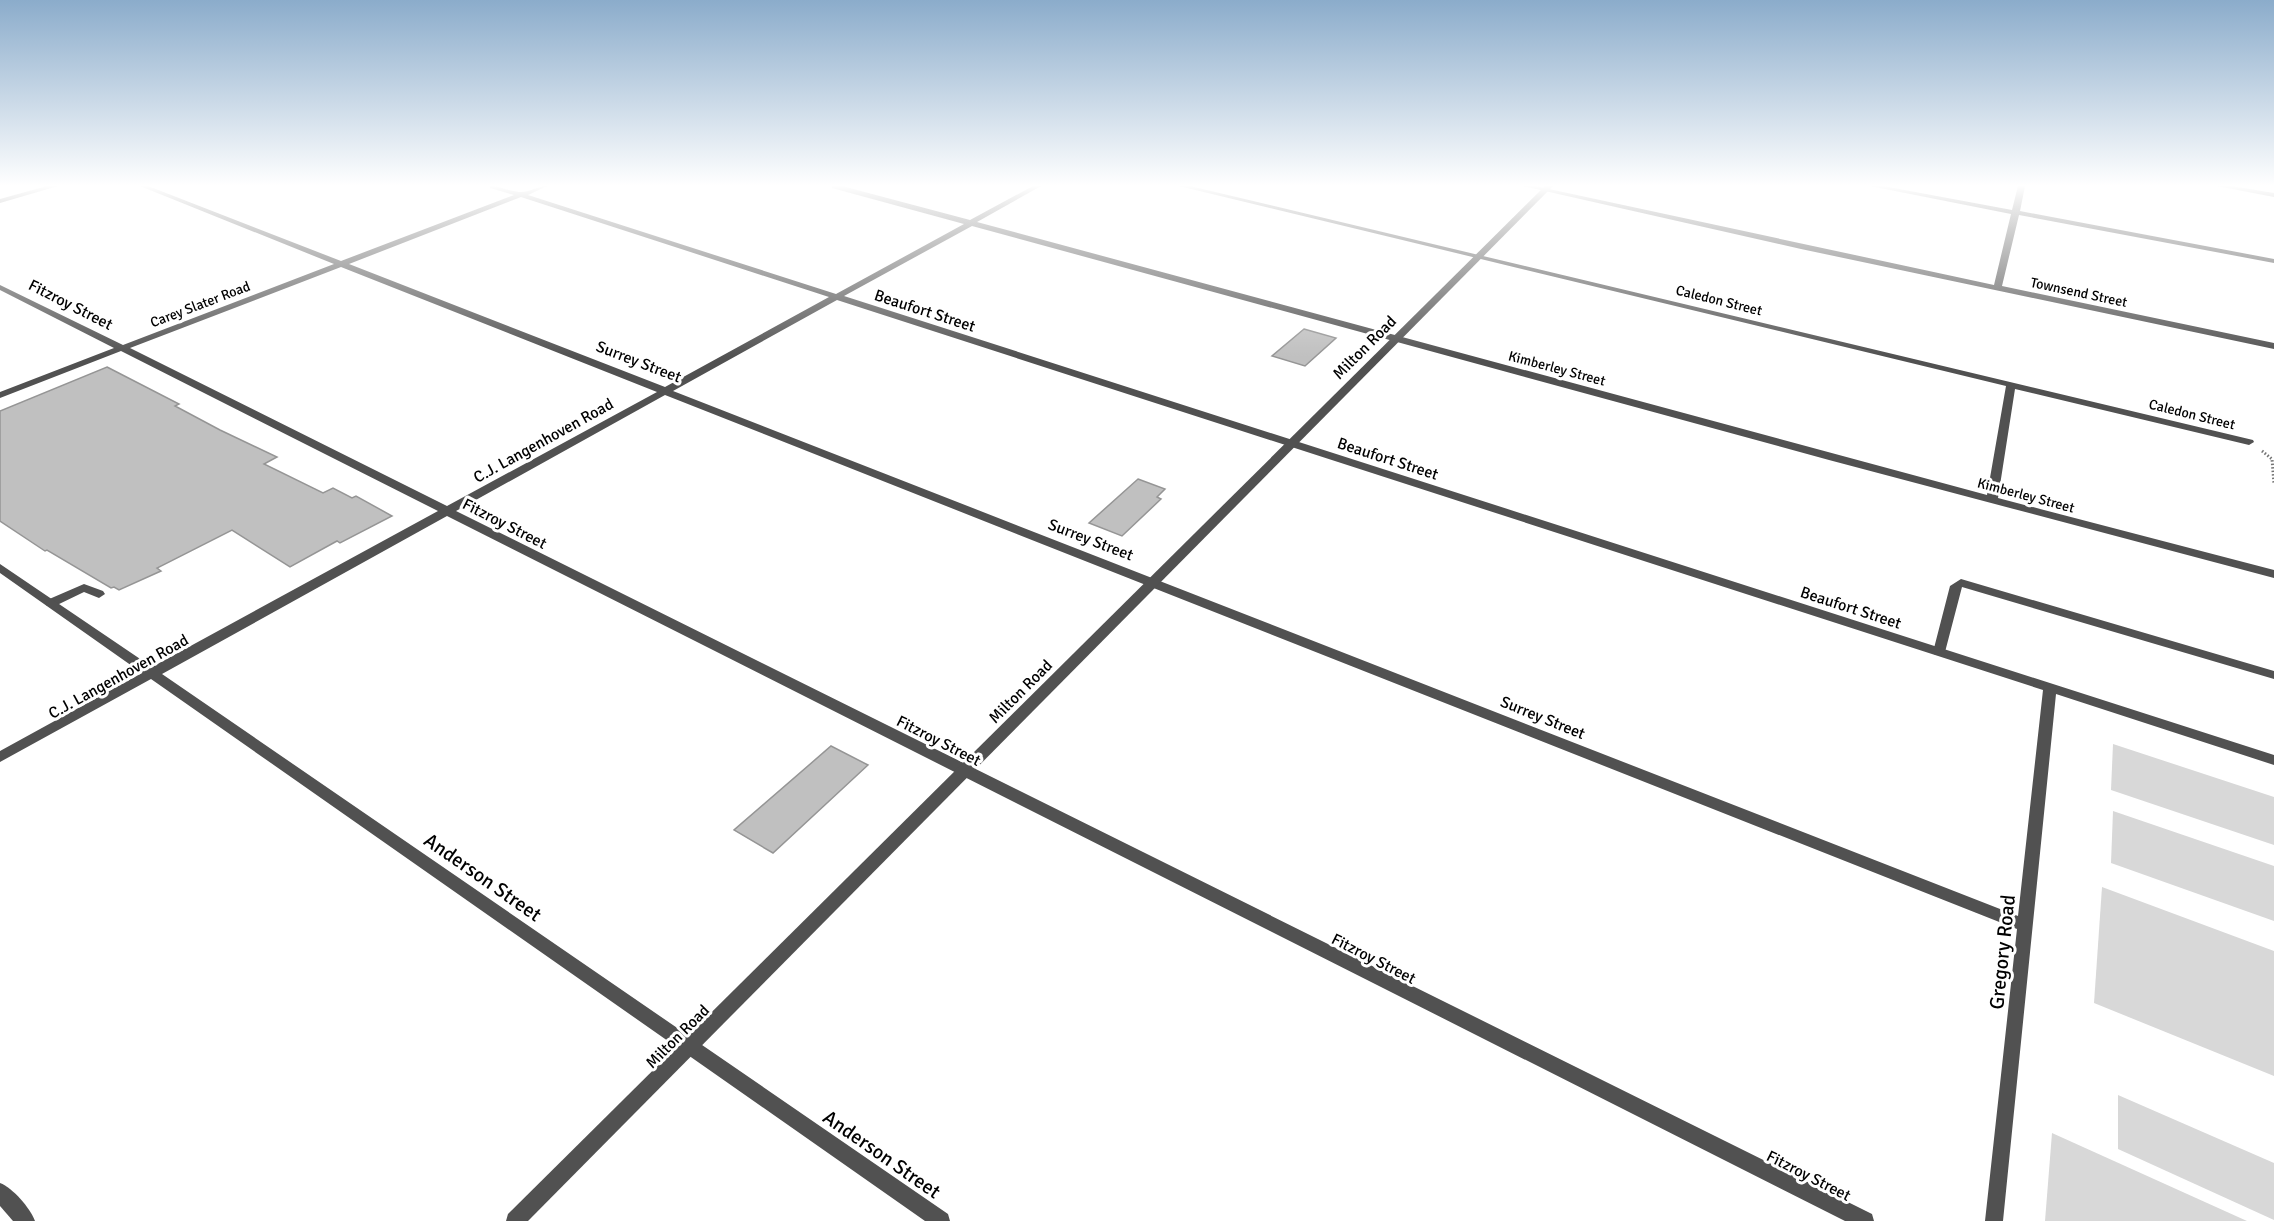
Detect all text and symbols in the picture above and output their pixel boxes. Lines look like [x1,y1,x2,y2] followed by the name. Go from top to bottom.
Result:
[2029,274,2129,311] street label: Townsend Street
[25,275,116,335] street label: Fitzroy Street
[148,278,253,331] street label: Carey Slater Road
[1674,282,1764,319] street label: Caledon Street
[872,285,978,337] street label: Beaufort Street
[1329,312,1401,384] street label: Milton Road
[593,337,684,387] street label: Surrey Street
[1506,347,1607,390] street label: Kimberley Street
[470,394,617,488] street label: C.J. Langenhoven Road
[2147,396,2237,433] street label: Caledon Street
[1335,433,1441,485] street label: Beaufort Street
[1975,474,2076,517] street label: Kimberley Street
[459,494,550,554] street label: Fitzroy Street
[1045,515,1136,565] street label: Surrey Street
[1798,582,1904,634] street label: Beaufort Street
[45,630,192,724] street label: C.J. Langenhoven Road
[985,656,1057,728] street label: Milton Road
[1497,692,1588,744] street label: Surrey Street
[893,711,984,771] street label: Fitzroy Street
[419,828,546,927] street label: Anderson Street
[1984,893,2021,1011] street label: Gregory Road
[1328,929,1419,989] street label: Fitzroy Street
[642,1001,714,1073] street label: Milton Road
[818,1105,945,1204] street label: Anderson Street
[1763,1146,1854,1206] street label: Fitzroy Street

